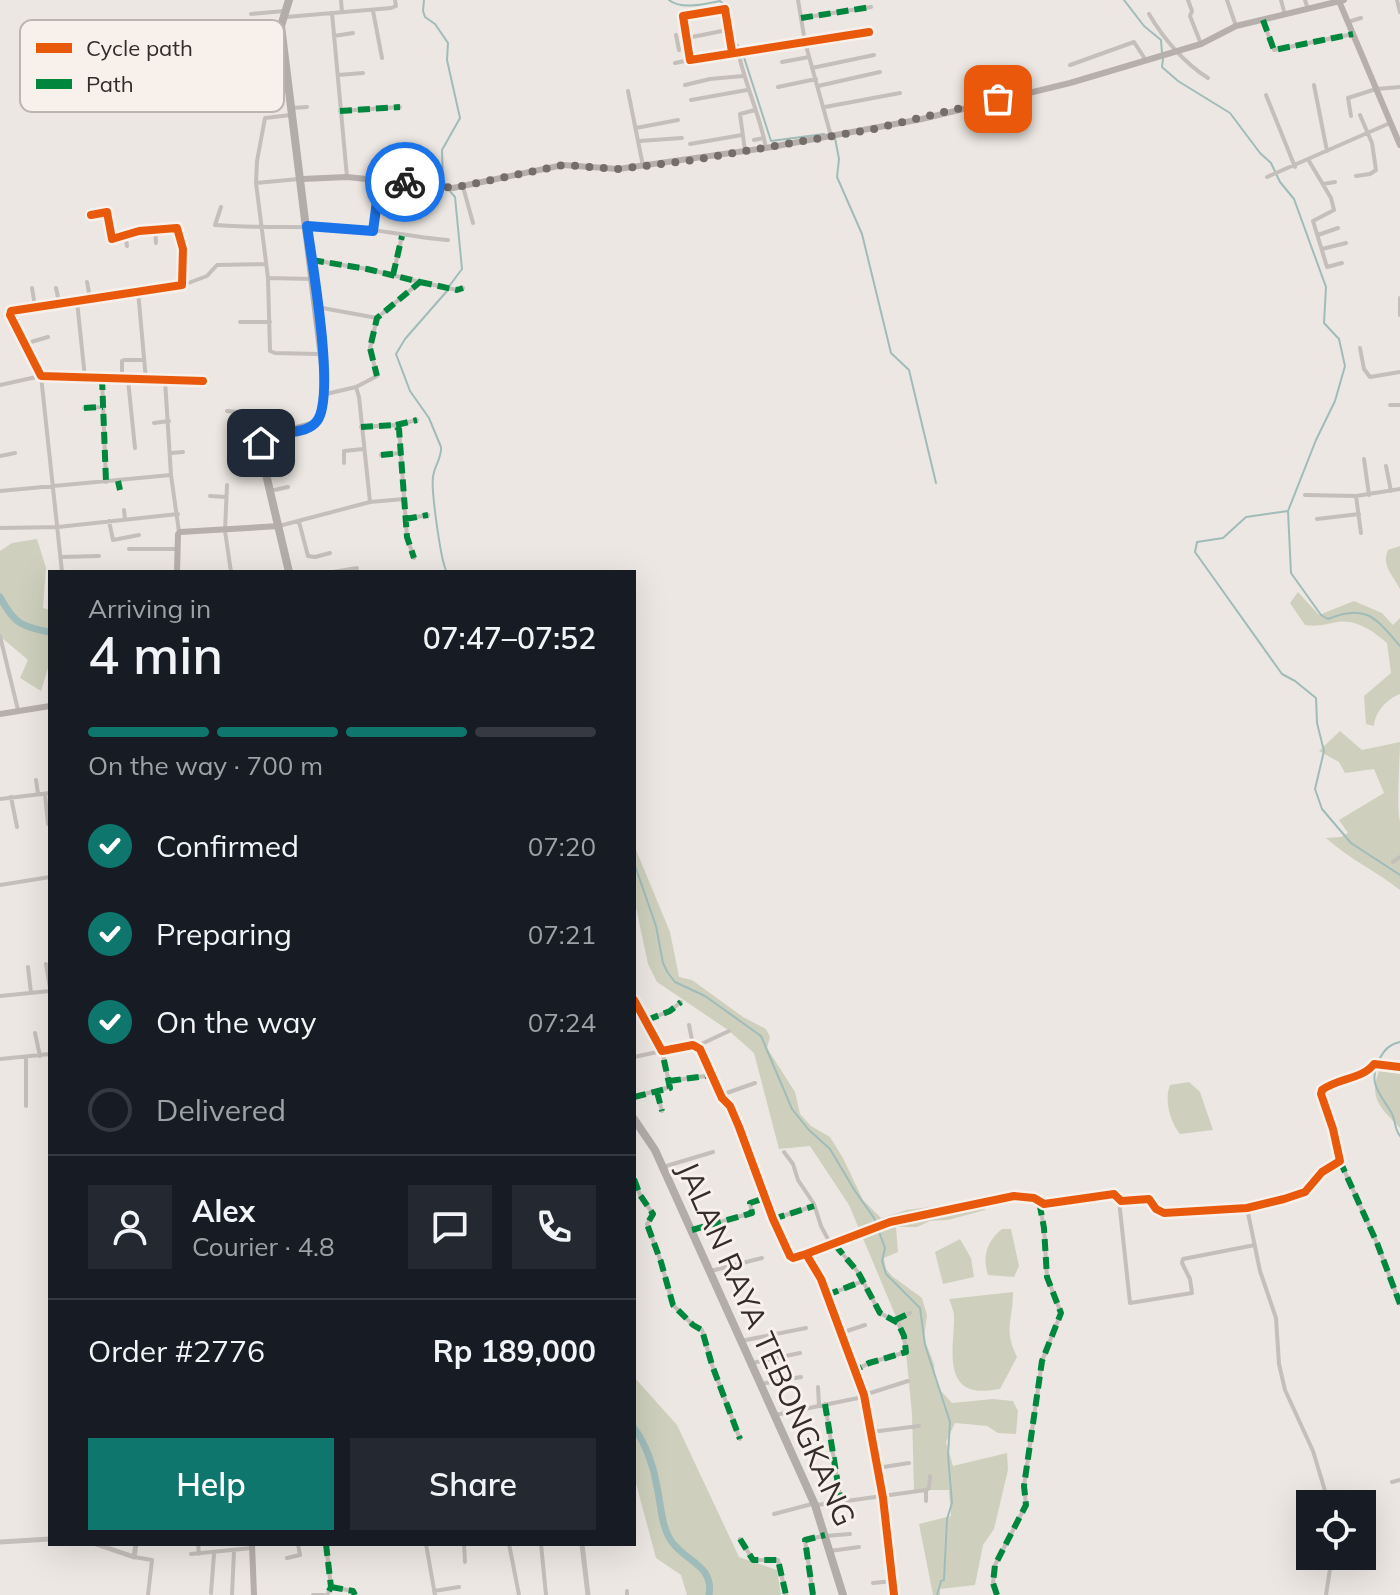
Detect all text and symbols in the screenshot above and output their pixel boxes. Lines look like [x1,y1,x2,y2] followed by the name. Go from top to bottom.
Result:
[20,20,284,112] legend
[86,34,193,62] text: Cycle path
[964,65,1032,133] pin
[86,70,134,98] text: Path
[976,77,1020,121] icon: bag
[365,142,445,222] courier
[383,160,427,204] icon: bike
[227,409,295,477] pin
[239,421,283,465] icon: home
[88,592,211,625] text: Arriving in
[423,619,596,657] text: 07:47–07:52
[88,622,223,687] text: 4 min
[88,749,323,782] text: On the way · 700 m
[88,824,132,868] icon: check
[156,827,299,865] text: Confirmed
[528,830,596,863] text: 07:20
[88,912,132,956] icon: check
[156,915,292,953] text: Preparing
[528,918,596,951] text: 07:21
[88,1000,132,1044] icon: check
[156,1003,316,1041] text: On the way
[528,1006,596,1039] text: 07:24
[156,1091,286,1129] text: Delivered
[669,1156,865,1532] street label: JALAN RAYA TEBONGKANG
[88,1185,172,1269] button: person
[408,1185,492,1269] button: chat
[512,1185,596,1269] button: phone
[192,1192,255,1230] text: Alex
[192,1230,335,1263] text: Courier · 4.8
[88,1332,265,1370] text: Order #2776
[433,1332,596,1370] text: Rp 189,000
[88,1438,334,1530] button: Help
[350,1438,596,1530] button: Share
[1296,1490,1376,1570] map controls
[1296,1490,1376,1570] button: locate

